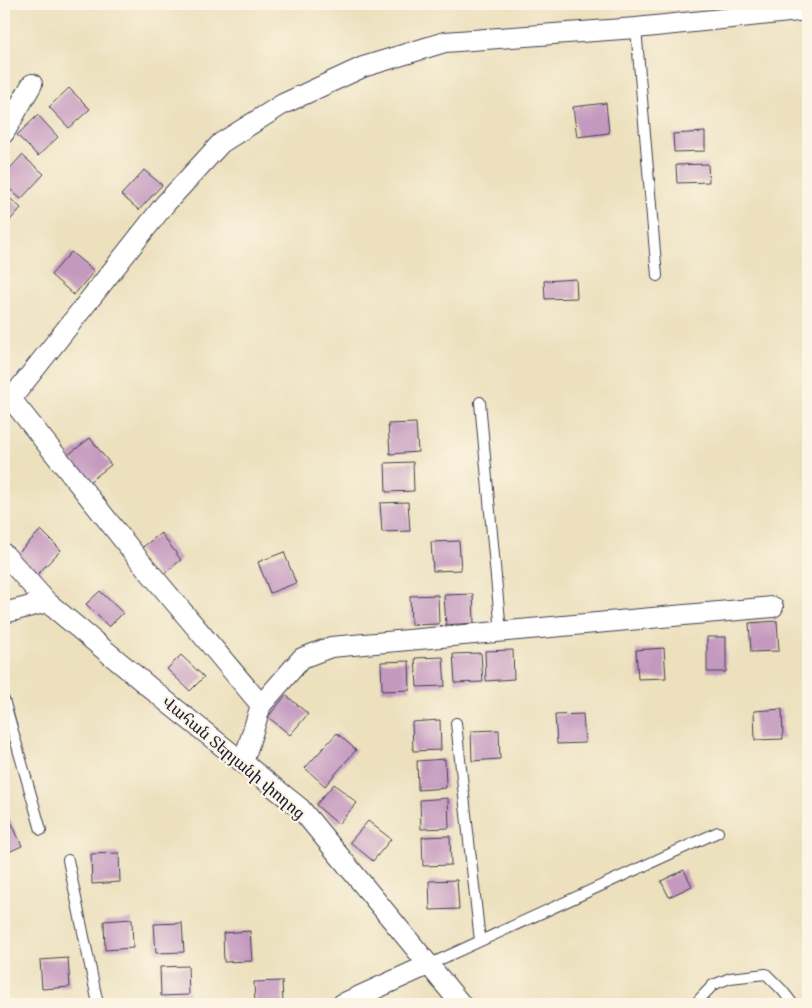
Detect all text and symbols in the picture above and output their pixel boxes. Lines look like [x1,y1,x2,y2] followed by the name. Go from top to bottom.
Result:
[157,691,310,824] street label: Վահան Տերյանի փողոց

